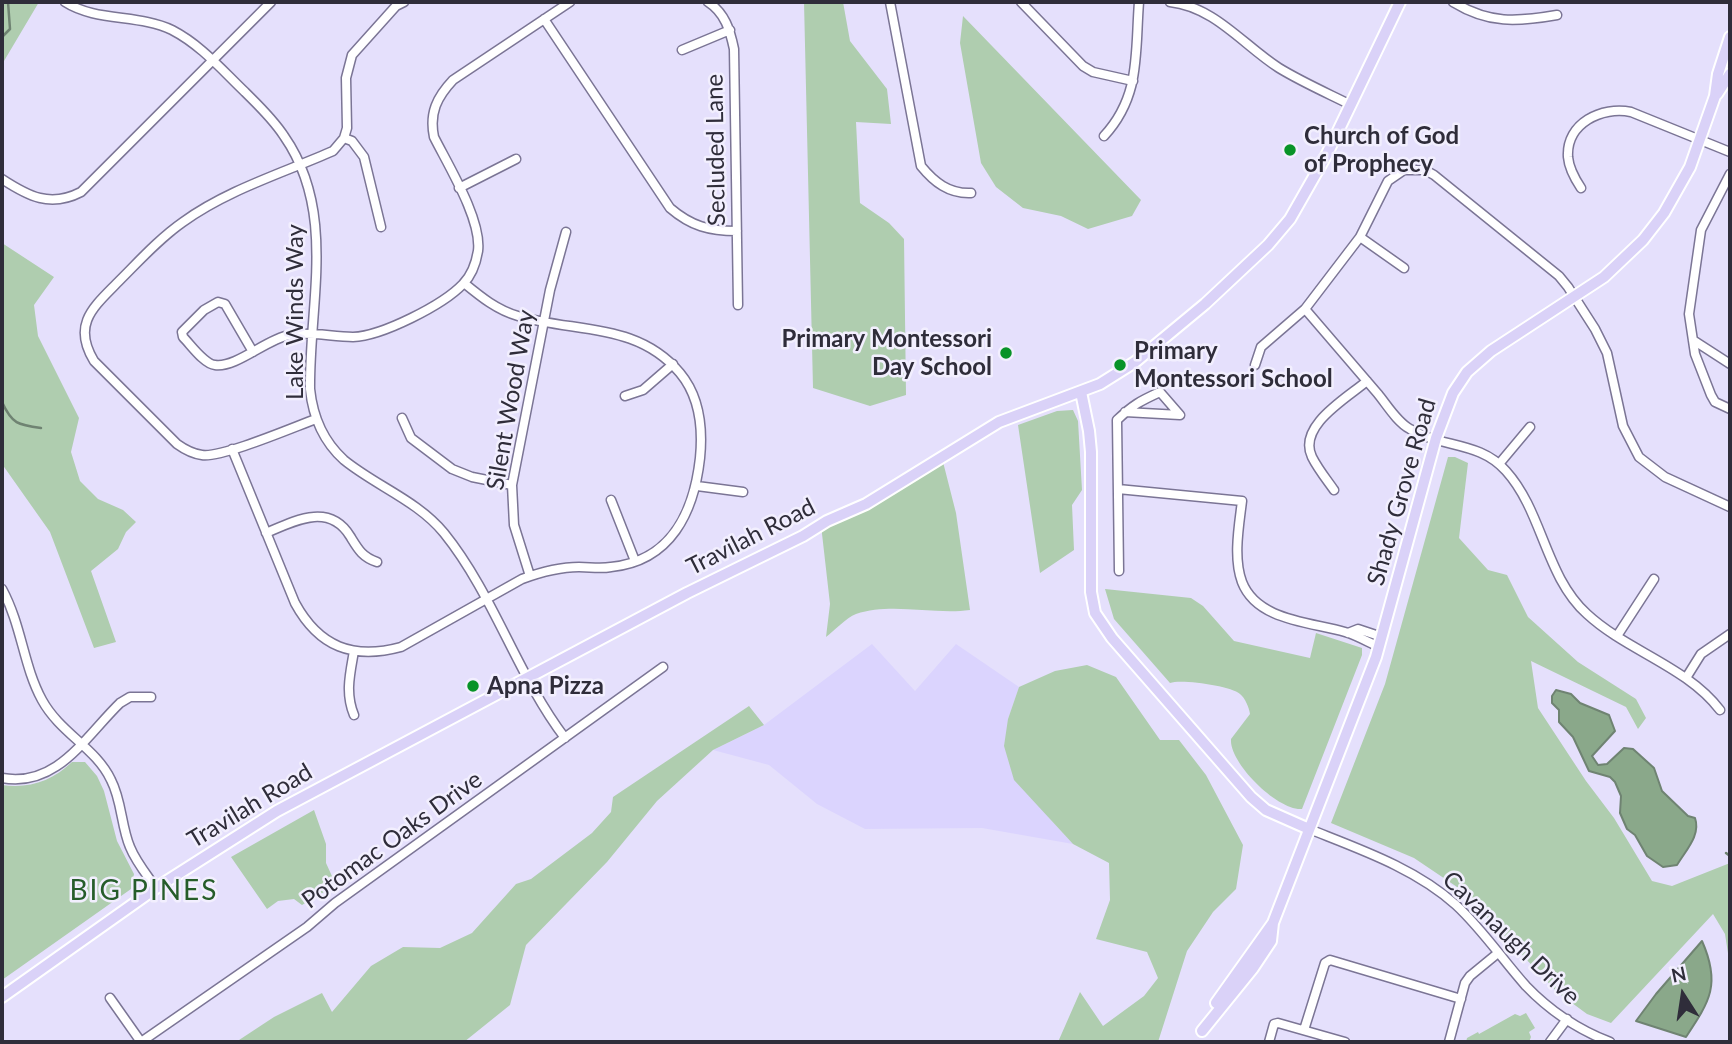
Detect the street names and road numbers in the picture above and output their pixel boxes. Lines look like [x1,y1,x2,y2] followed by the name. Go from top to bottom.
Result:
[700,74,732,226] street label: Secluded Lane
[281,224,309,400] street label: Lake Winds Way
[481,307,541,493] street label: Silent Wood Way
[1362,395,1442,589] street label: Shady Grove Road
[682,492,820,582] street label: Travilah Road
[182,758,318,854] street label: Travilah Road
[296,765,488,915] street label: Potomac Oaks Drive
[1436,865,1586,1011] street label: Cavanaugh Drive

